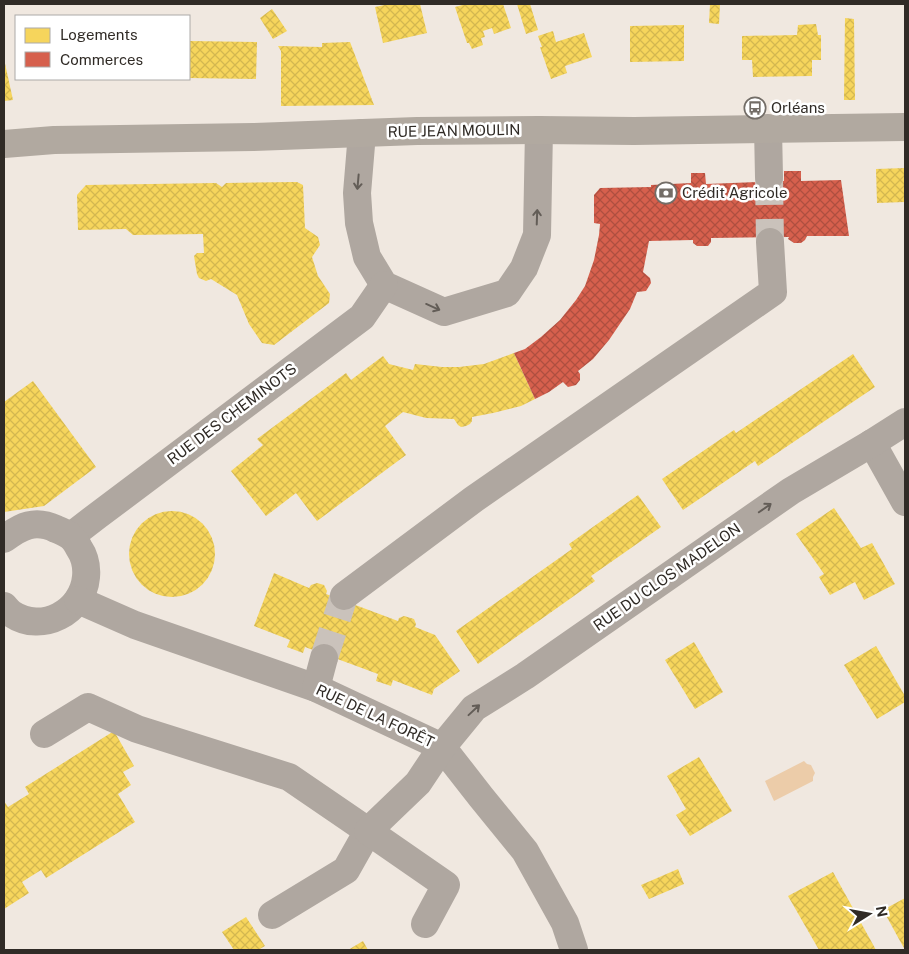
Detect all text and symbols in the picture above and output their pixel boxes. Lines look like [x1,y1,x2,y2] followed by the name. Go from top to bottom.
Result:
[15,15,190,80] legend
[60,26,138,43] text: Logements
[60,51,143,68] text: Commerces
[743,96,767,120] bus stop icon: Orléans
[771,99,825,116] place label: Orléans
[387,121,521,140] street label: RUE JEAN MOULIN
[353,174,363,190] one-way arrow
[654,181,678,205] bank icon: Crédit Agricole
[682,184,787,201] place label: Crédit Agricole
[533,209,542,225] one-way arrow
[425,303,440,313] one-way arrow
[164,360,300,468] street label: RUE DES CHEMINOTS
[758,503,772,513] one-way arrow
[590,519,744,634] street label: RUE DU CLOS MADELON
[313,681,437,750] street label: RUE DE LA FORÊT
[468,704,480,716] one-way arrow
[844,889,894,939] north arrow
[873,905,891,918] text: N

